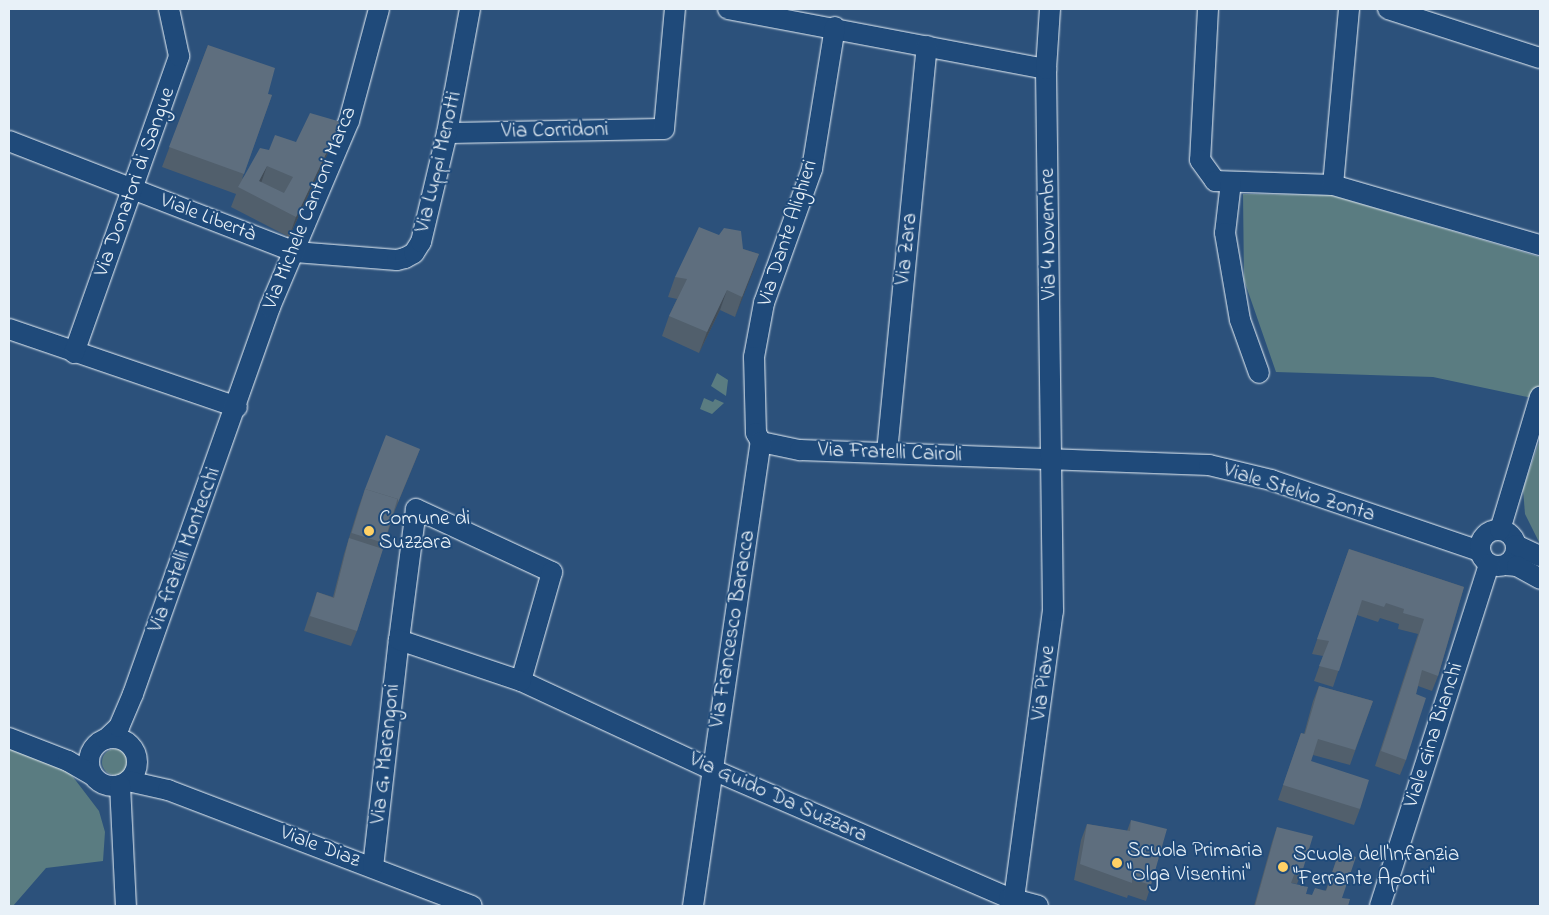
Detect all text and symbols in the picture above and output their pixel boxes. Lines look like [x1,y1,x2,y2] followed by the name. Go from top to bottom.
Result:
[89,84,181,280] street label: Via Donatori di Sangue
[411,89,467,235] street label: Via Luppi Menotti
[258,103,362,313] street label: Via Michele Cantoni Marca
[501,117,609,145] street label: Via Corridoni
[752,157,824,309] street label: Via Dante Alighieri
[1035,168,1063,300] street label: Via 4 Novembre
[157,188,259,248] street label: Viale Libertà
[891,212,923,286] street label: Via Zara
[817,438,963,468] street label: Via Fratelli Cairoli
[1220,458,1378,528] street label: Viale Stelvio Zonta
[143,464,227,636] street label: Via fratelli Montecchi
[379,506,470,556] place label: Comune di Suzzara
[363,525,375,537] marker: Comune di Suzzara
[705,528,761,730] street label: Via Francesco Baracca
[1027,644,1061,722] street label: Via Piave
[1399,659,1469,811] street label: Viale Gina Bianchi
[366,683,406,825] street label: Via G. Marangoni
[685,747,871,849] street label: Via Guido Da Suzzara
[276,820,364,874] street label: Viale Diaz
[1127,838,1263,888] place label: Scuola Primaria "Olga Visentini"
[1293,842,1459,892] place label: Scuola dell'Infanzia "Ferrante Aporti"
[1111,857,1123,869] marker: Scuola Primaria "Olga Visentini"
[1277,861,1289,873] marker: Scuola dell'Infanzia "Ferrante Aporti"

